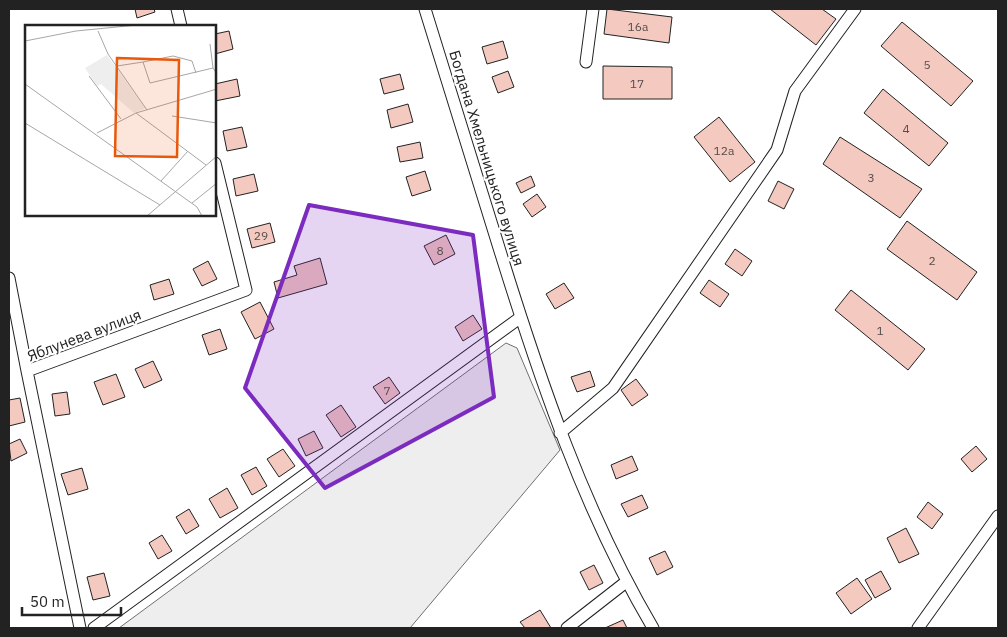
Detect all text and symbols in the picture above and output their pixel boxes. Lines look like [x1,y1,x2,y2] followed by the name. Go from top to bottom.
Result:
[628,19,649,34] house number: 16а
[25,25,216,216] inset map
[445,48,529,268] street label: Богдана Хмельницького вулиця
[923,57,931,72] house number: 5
[630,76,644,91] house number: 17
[902,121,910,136] house number: 4
[714,143,735,158] house number: 12а
[867,170,875,185] house number: 3
[254,228,268,243] house number: 29
[436,243,444,258] house number: 8
[928,253,936,268] house number: 2
[24,305,144,365] street label: Яблунева вулиця
[876,323,884,338] house number: 1
[383,383,391,398] house number: 7
[22,584,121,616] scale bar
[30,592,65,611] text: 50 m

